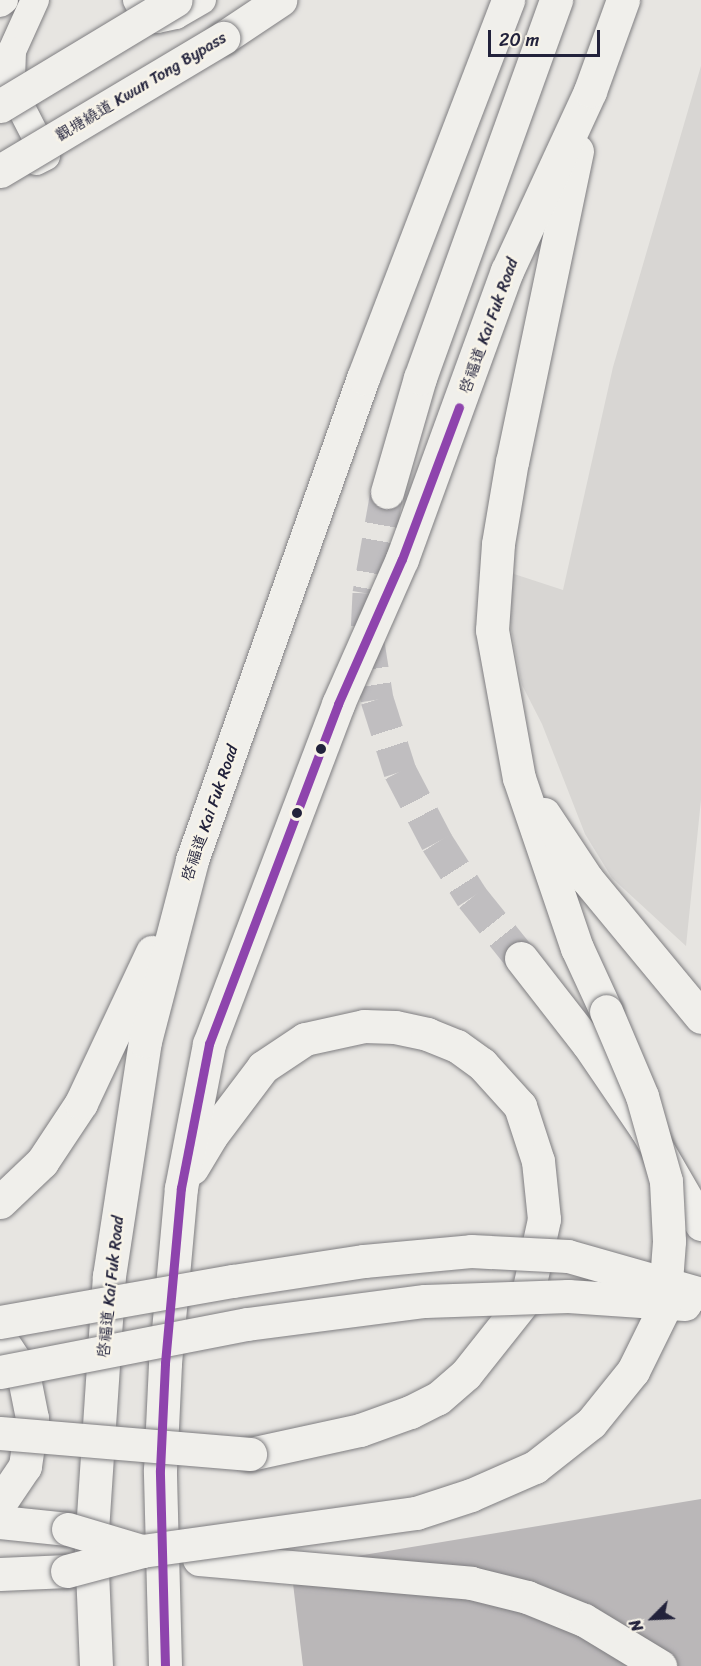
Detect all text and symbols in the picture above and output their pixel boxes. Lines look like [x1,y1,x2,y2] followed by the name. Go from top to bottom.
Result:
[491,18,604,56] scale bar
[499,24,539,56] text: 20 m
[52,28,230,146] street label: 觀塘繞道 Kwun Tong Bypass
[456,256,522,396] street label: 啓福道 Kai Fuk Road
[178,742,242,884] street label: 啓福道 Kai Fuk Road
[315,743,327,755] unlabelled marker
[291,807,303,819] unlabelled marker
[94,1215,128,1359] street label: 啓福道 Kai Fuk Road
[623,1588,683,1648] north arrow
[621,1615,652,1636] text: N

